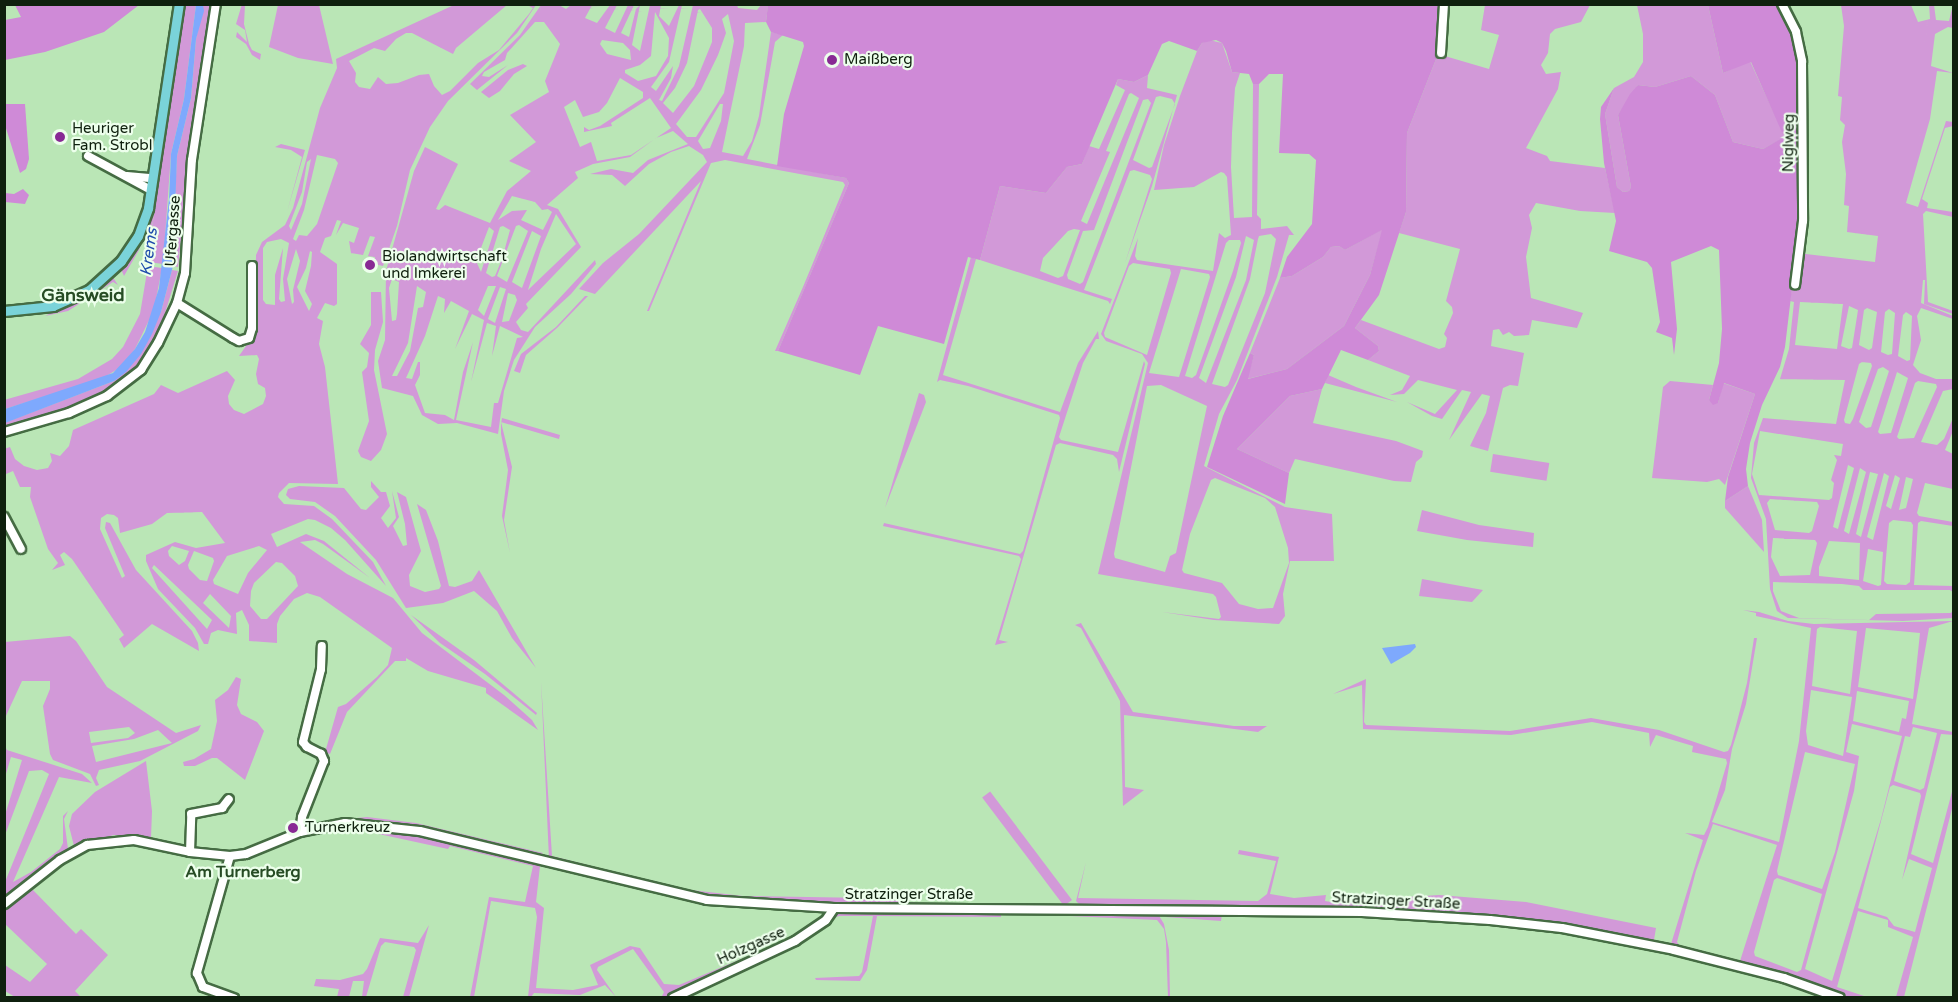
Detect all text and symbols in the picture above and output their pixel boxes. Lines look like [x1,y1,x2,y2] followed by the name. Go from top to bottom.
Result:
[844,51,913,69] place label: Maißberg
[825,53,839,67] marker: Maißberg
[1779,114,1799,172] street label: Niglweg
[72,119,152,154] place label: Heuriger Fam. Strobl
[53,130,67,144] marker: Heuriger Fam. Strobl
[162,195,184,267] street label: Ufergasse
[136,227,162,277] water label: Krems
[382,247,507,282] place label: Biolandwirtschaft und Imkerei
[363,258,377,272] marker: Biolandwirtschaft und Imkerei
[41,284,125,306] district label: Gänsweid
[305,819,390,837] place label: Turnerkreuz
[286,821,300,835] marker: Turnerkreuz
[185,862,301,882] district label: Am Turnerberg
[845,886,973,904] street label: Stratzinger Straße
[1331,889,1461,913] street label: Stratzinger Straße
[714,923,788,969] street label: Holzgasse

